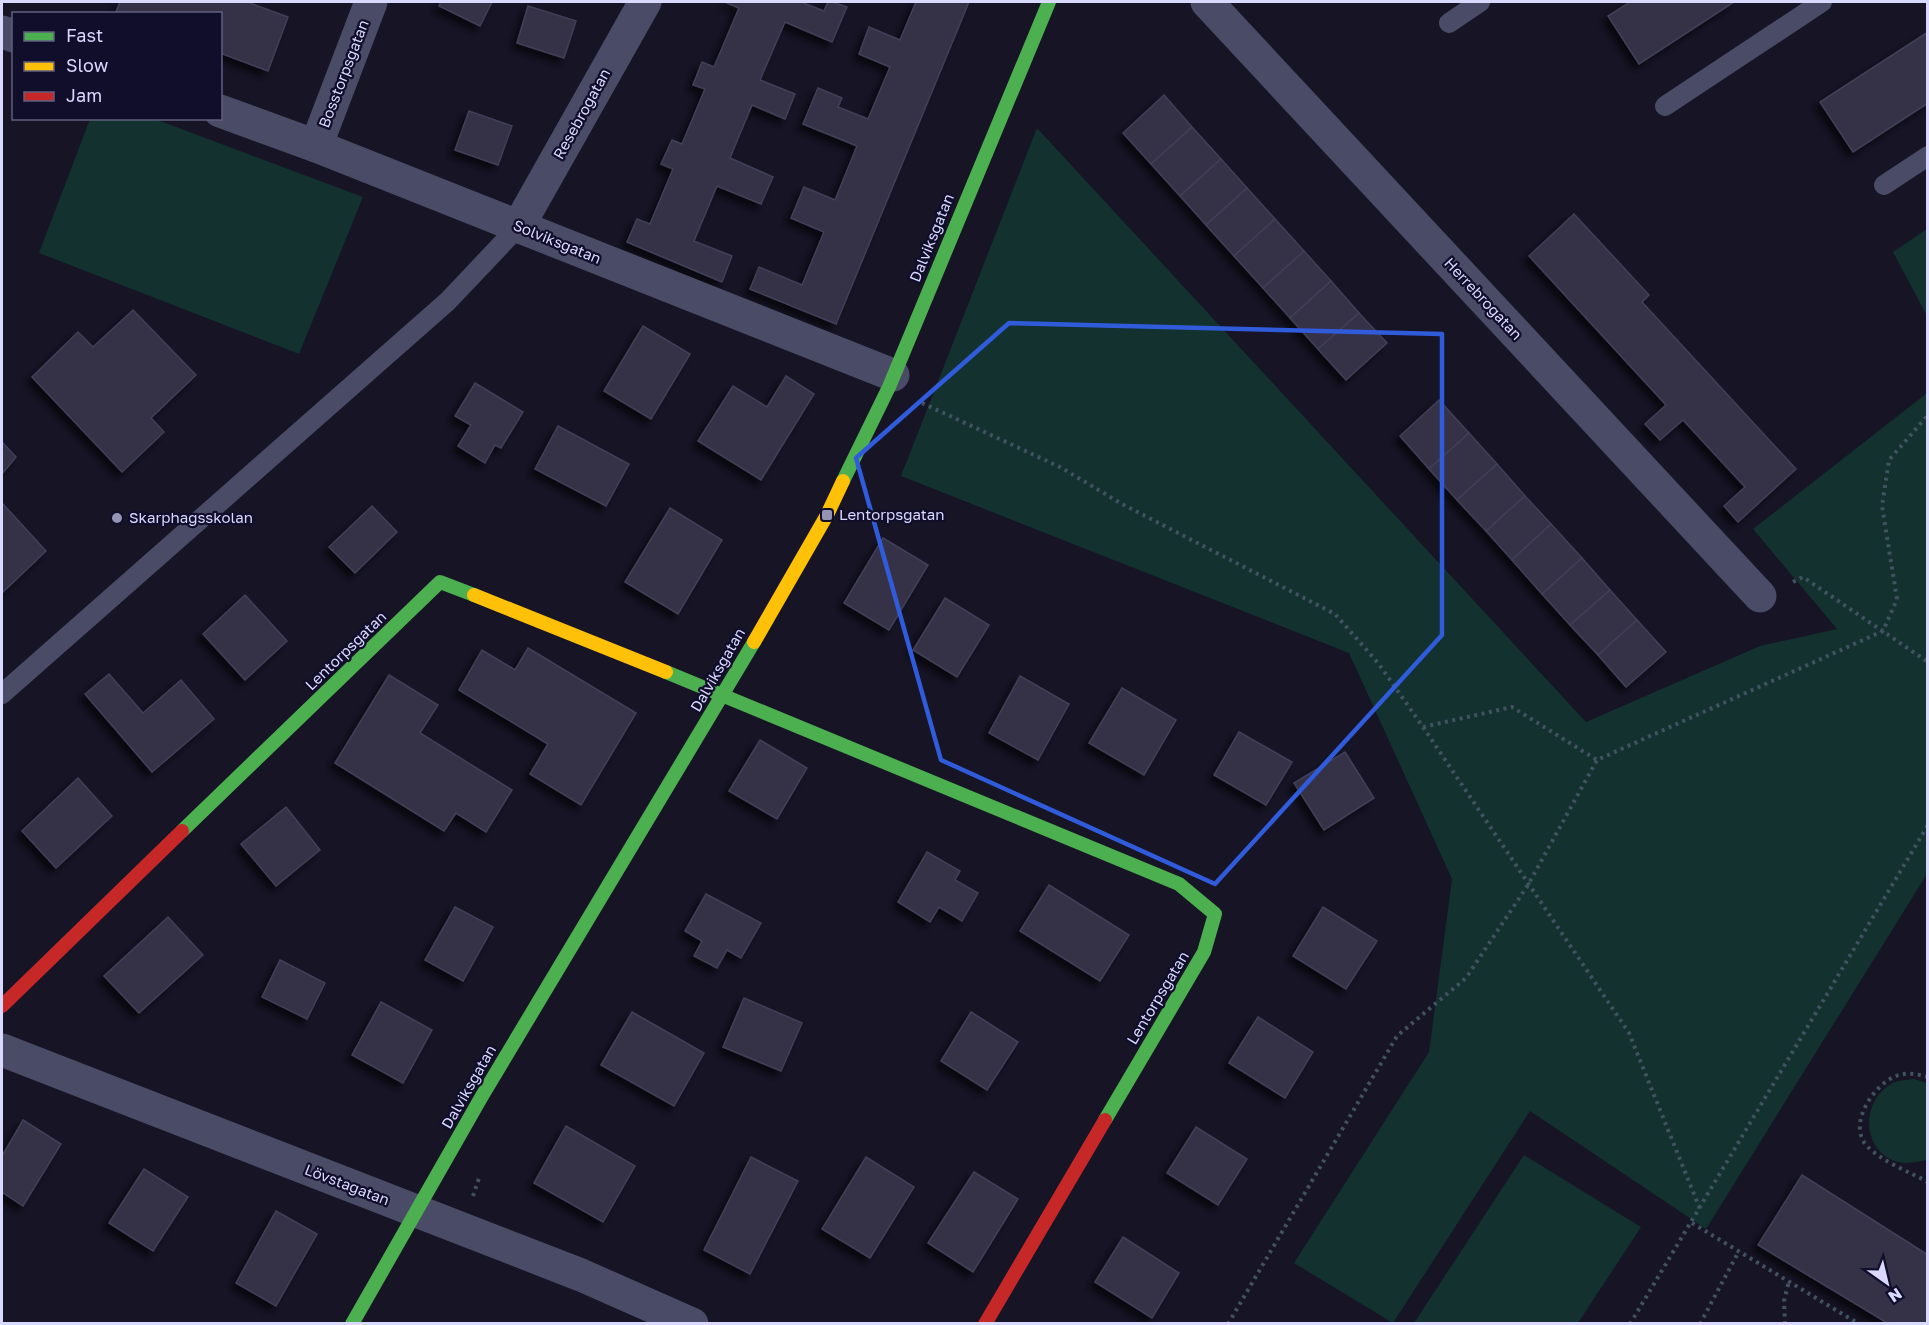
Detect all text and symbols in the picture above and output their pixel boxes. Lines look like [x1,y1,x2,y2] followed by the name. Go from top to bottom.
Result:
[12,12,222,120] legend
[314,17,372,130] street label: Bosstorpsgatan
[66,24,103,46] text: Fast
[66,54,109,76] text: Slow
[549,65,613,162] street label: Resebrogatan
[66,84,102,106] text: Jam
[905,191,957,284] street label: Dalviksgatan
[511,215,604,267] street label: Solviksgatan
[1441,254,1526,343] street label: Herrebrogatan
[839,505,944,523] place label: Lentorpsgatan
[129,508,253,526] place label: Skarphagsskolan
[820,508,834,522] marker: Lentorpsgatan
[110,511,124,525] marker: Skarphagsskolan
[301,607,389,693] street label: Lentorpsgatan
[686,624,748,715] street label: Dalviksgatan
[1122,948,1192,1047] street label: Lentorpsgatan
[437,1041,499,1132] street label: Dalviksgatan
[303,1160,392,1208] street label: Lövstagatan
[1857,1253,1917,1313] north arrow
[1885,1284,1906,1307] text: N

